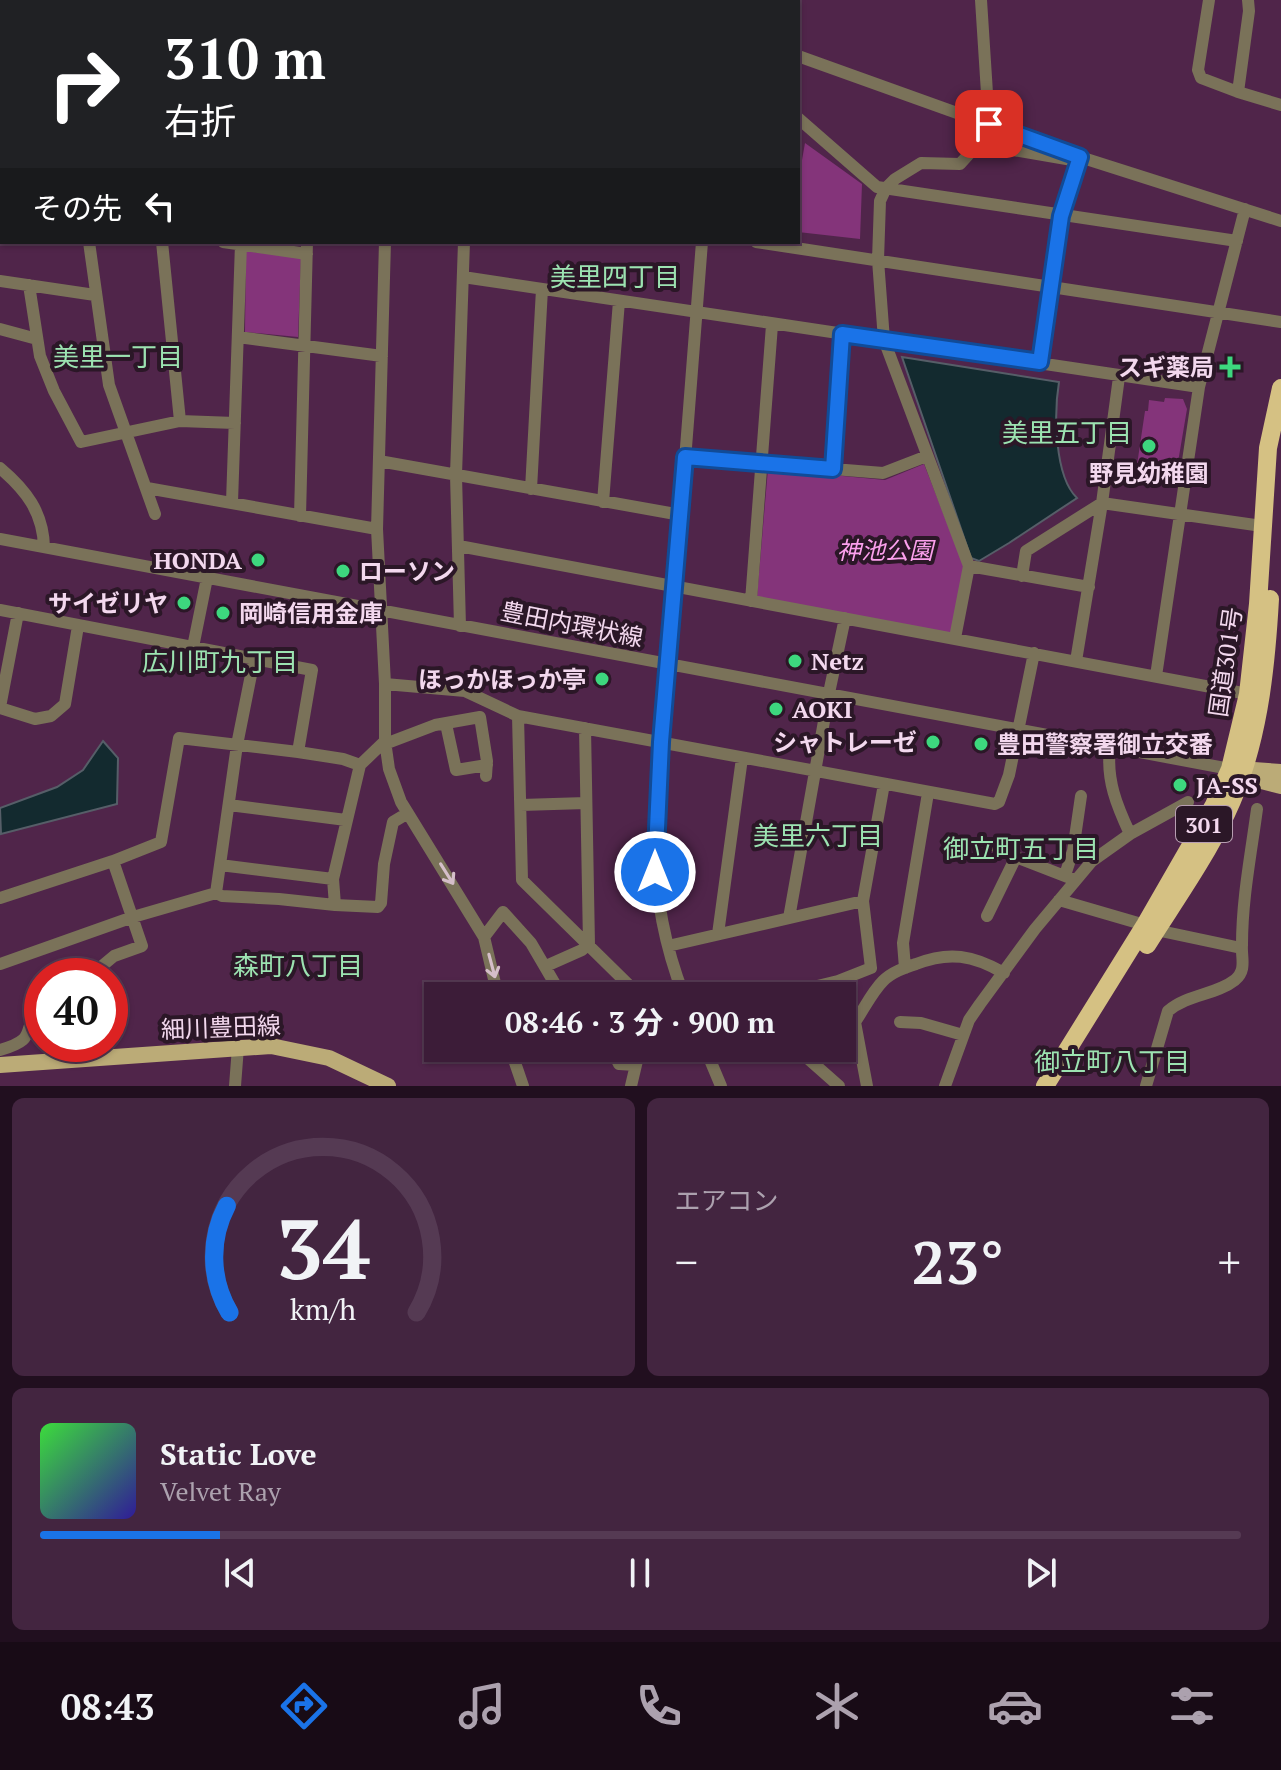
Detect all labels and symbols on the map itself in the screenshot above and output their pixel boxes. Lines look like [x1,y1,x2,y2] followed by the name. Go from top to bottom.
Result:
[955,90,1023,158] pin
[550,259,680,293] district label: 美里四丁目
[53,339,183,373] district label: 美里一丁目
[1118,351,1214,383] place label: スギ薬局
[1221,358,1239,376] marker: スギ薬局
[1002,415,1132,449] district label: 美里五丁目
[1140,437,1158,455] marker: 野見幼稚園
[1089,457,1209,489] place label: 野見幼稚園
[837,534,936,566] park label: 神池公園
[153,544,243,576] place label: HONDA
[249,551,267,569] marker: HONDA
[359,555,455,587] place label: ローソン
[334,562,352,580] marker: ローソン
[48,587,168,619] place label: サイゼリヤ
[175,594,193,612] marker: サイゼリヤ
[498,595,646,653] street label: 豊田内環状線
[239,597,383,629] place label: 岡崎信用金庫
[214,604,232,622] marker: 岡崎信用金庫
[1201,605,1249,719] street label: 国道301号
[142,644,298,678] district label: 広川町九丁目
[811,645,864,677] place label: Netz
[786,652,804,670] marker: Netz
[418,663,586,695] place label: ほっかほっか亭
[593,670,611,688] marker: ほっかほっか亭
[792,693,852,725] place label: AOKI
[767,700,785,718] marker: AOKI
[773,726,917,758] place label: シャトレーゼ
[997,728,1213,760] place label: 豊田警察署御立交番
[924,733,942,751] marker: シャトレーゼ
[972,735,990,753] marker: 豊田警察署御立交番
[1196,769,1258,801] place label: JA-SS
[1171,776,1189,794] marker: JA-SS
[1176,806,1232,842] road number: 301
[753,818,883,852] district label: 美里六丁目
[613,830,697,914] position arrow
[943,831,1099,865] district label: 御立町五丁目
[439,862,455,885] one-way arrow
[233,948,363,982] district label: 森町八丁目
[485,953,500,979] one-way arrow
[24,958,128,1062] speed limit sign: 40
[160,1009,282,1045] street label: 細川豊田線
[1034,1044,1190,1078] district label: 御立町八丁目

